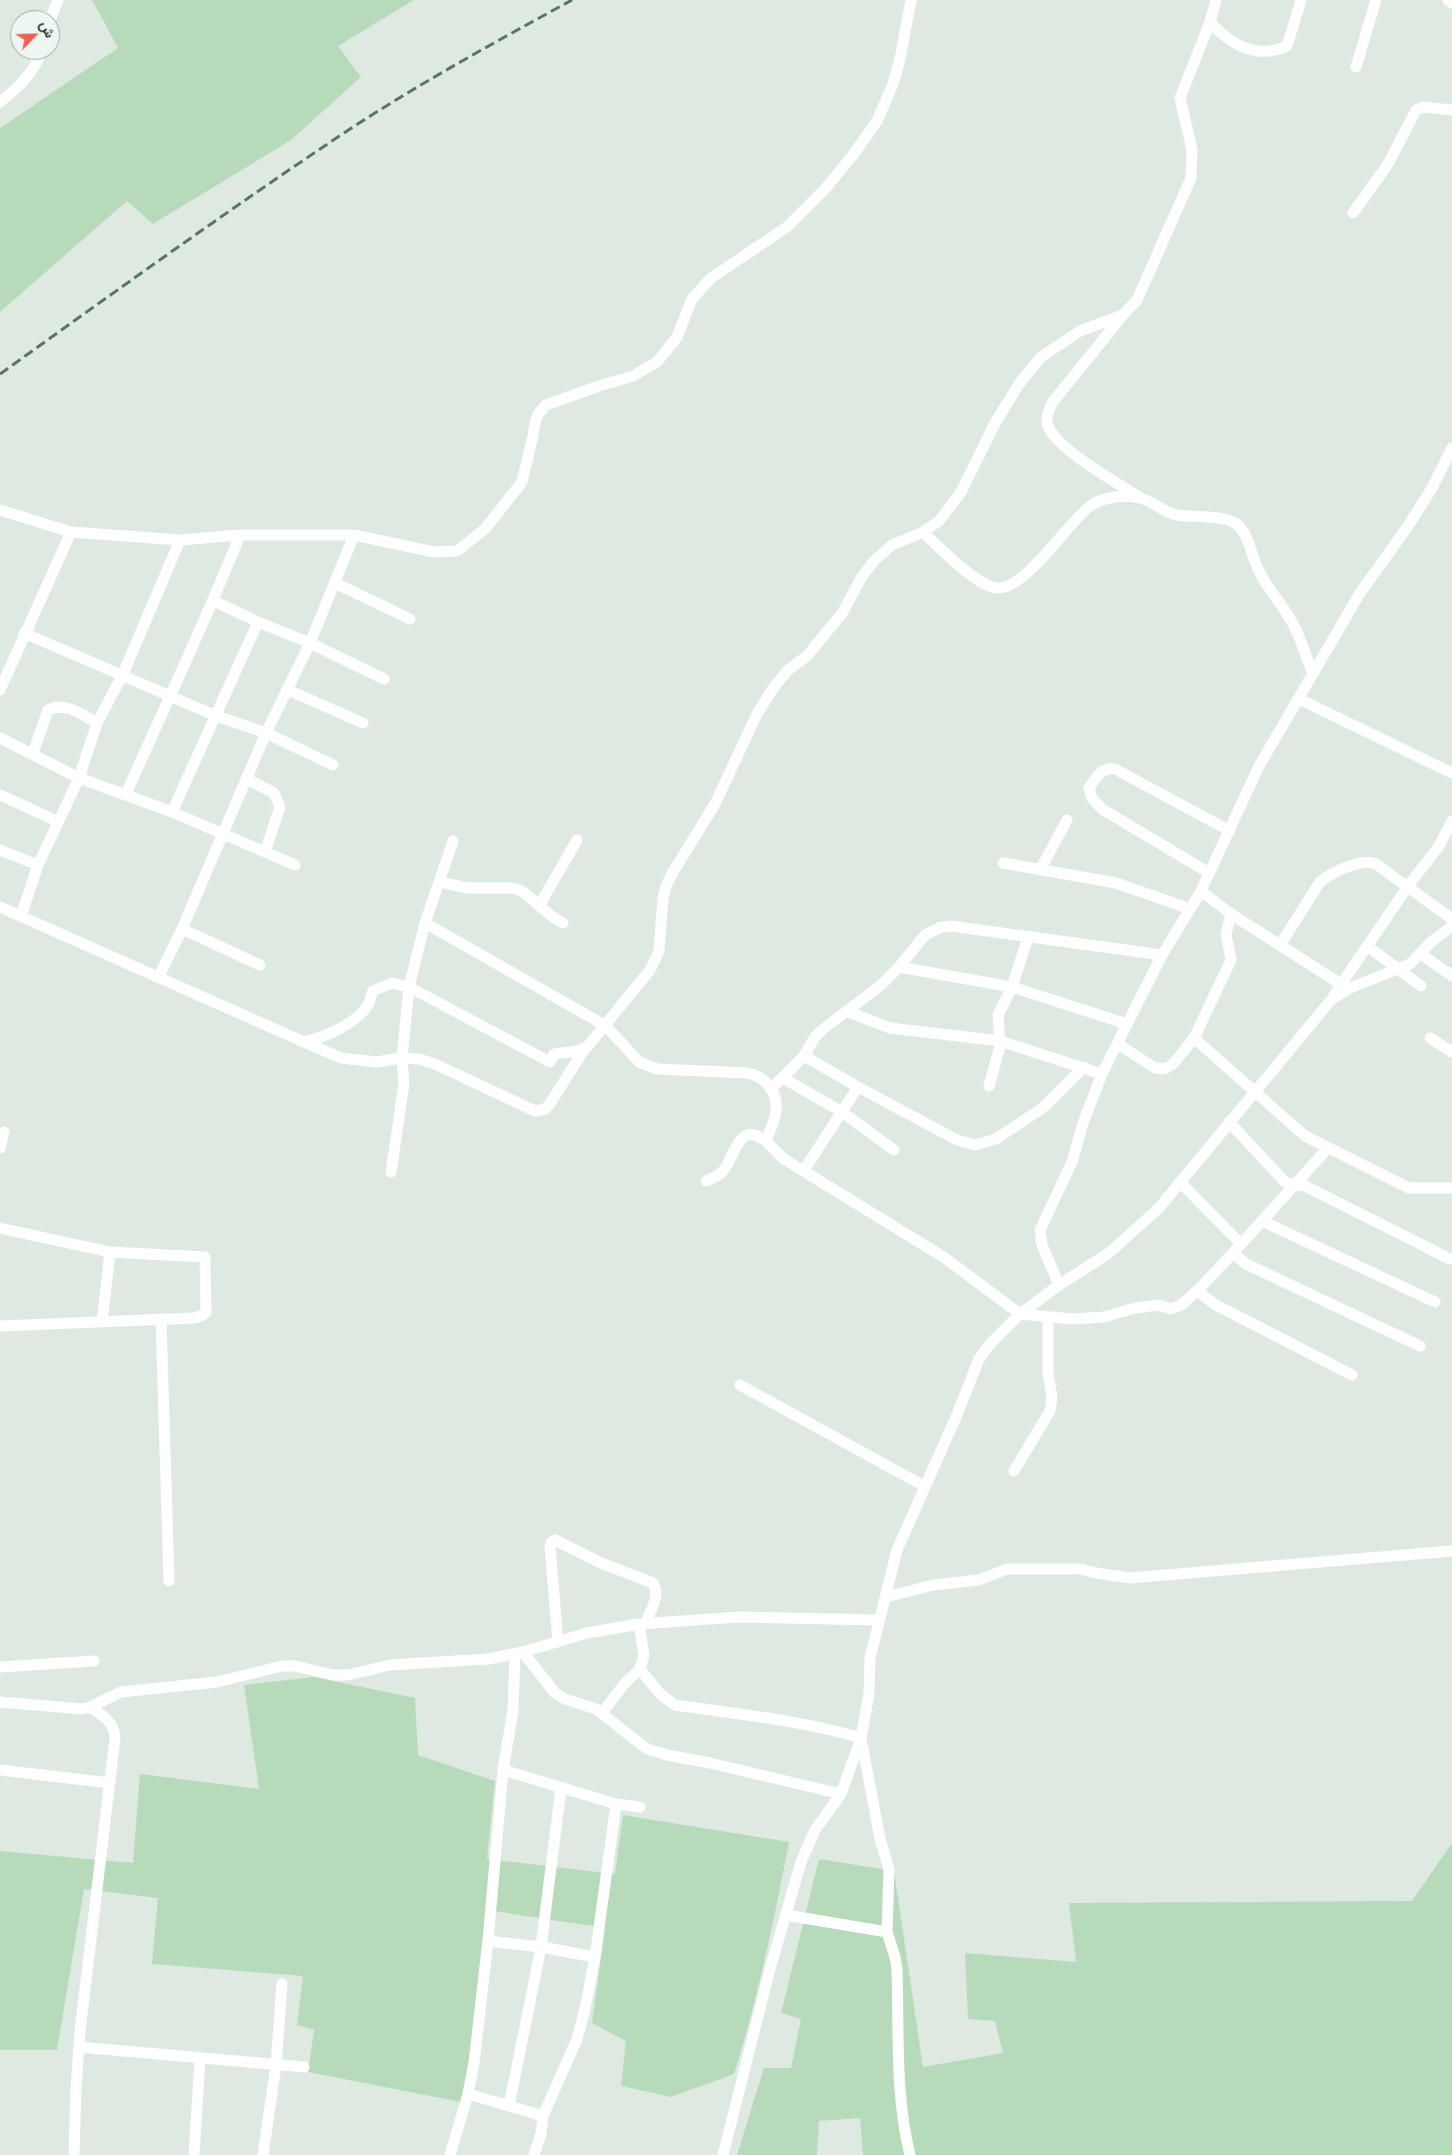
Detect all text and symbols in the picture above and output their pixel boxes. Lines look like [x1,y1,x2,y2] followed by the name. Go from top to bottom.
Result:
[10,10,60,60] north arrow
[36,18,59,41] text: ش

